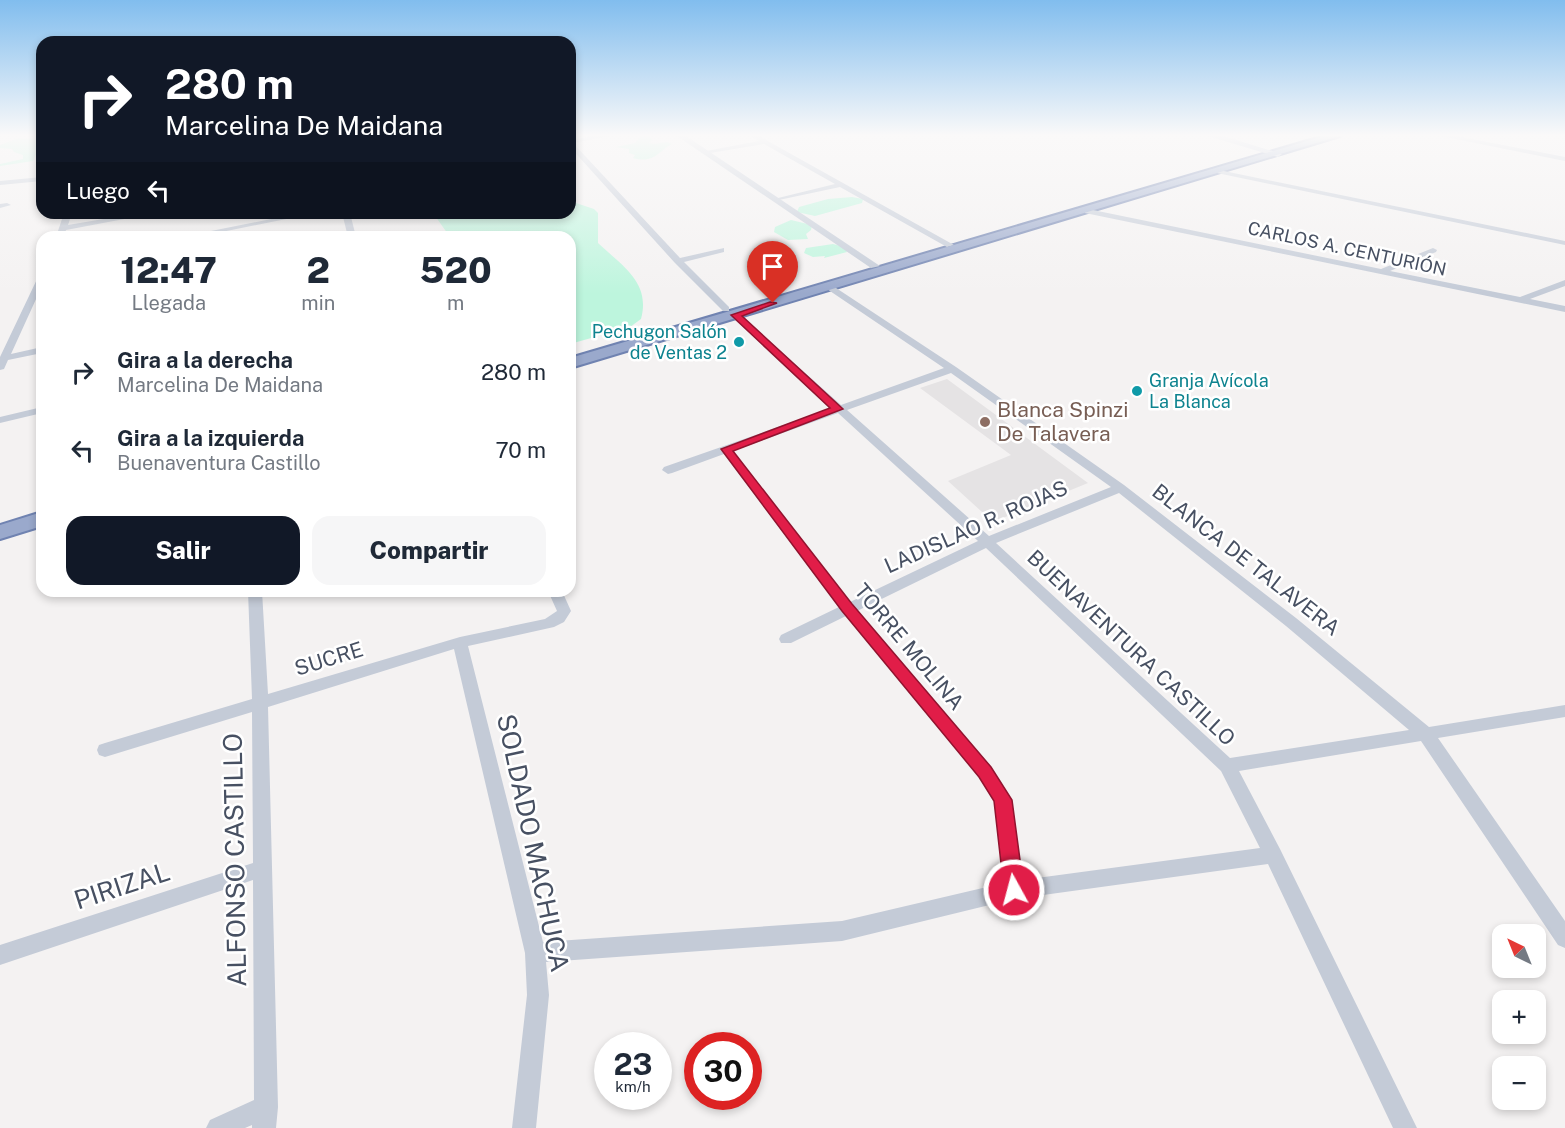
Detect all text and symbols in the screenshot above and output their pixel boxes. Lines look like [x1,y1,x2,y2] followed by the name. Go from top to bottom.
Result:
[165,59,294,108] text: 280 m
[66,60,144,138] icon: right
[165,109,443,141] text: Marcelina De Maidana
[142,174,175,207] icon: left
[66,178,130,204] text: Luego
[1246,216,1449,280] street label: CARLOS A. CENTURIÓN
[747,241,798,303] pin
[120,249,217,291] text: 12:47
[307,249,330,291] text: 2
[420,249,492,291] text: 520
[756,250,789,283] icon: arrive
[131,291,206,315] text: Llegada
[301,291,335,315] text: min
[447,291,464,315] text: m
[592,321,727,363] place label: Pechugon Salón de Ventas 2
[732,335,746,349] marker: Pechugon Salón de Ventas 2
[117,347,293,373] text: Gira a la derecha
[66,356,99,389] icon: right
[481,359,546,385] text: 280 m
[1149,370,1269,412] place label: Granja Avícola La Blanca
[117,373,323,397] text: Marcelina De Maidana
[1130,384,1144,398] marker: Granja Avícola La Blanca
[997,397,1128,446] place label: Blanca Spinzi De Talavera
[978,415,992,429] marker: Blanca Spinzi De Talavera
[117,425,304,451] text: Gira a la izquierda
[66,434,99,467] icon: left
[495,437,546,463] text: 70 m
[117,451,321,475] text: Buenaventura Castillo
[880,475,1071,578] street label: LADISLAO R. ROJAS
[1147,479,1345,641] street label: BLANCA DE TALAVERA
[66,516,300,585] button: Salir
[312,516,546,585] button: Compartir
[1022,545,1240,751] street label: BUENAVENTURA CASTILLO
[849,578,970,715] street label: TORRE MOLINA
[291,636,366,681] street label: SUCRE
[491,711,576,975] street label: SOLDADO MACHUCA
[217,733,252,987] street label: ALFONSO CASTILLO
[70,855,174,916] street label: PIRIZAL
[982,858,1046,922] position arrow
[1492,924,1546,978] north arrow
[1492,924,1546,1110] map controls
[1492,990,1546,1044] button: +
[684,1032,762,1110] speed limit sign: 30
[613,1046,653,1082] text: 23
[1492,1056,1546,1110] button: −
[615,1078,651,1095] text: km/h

